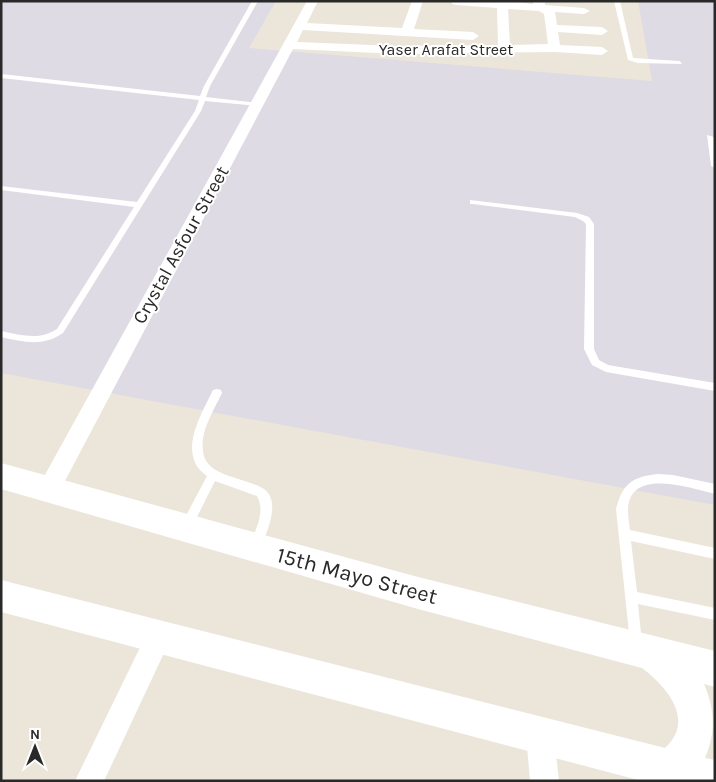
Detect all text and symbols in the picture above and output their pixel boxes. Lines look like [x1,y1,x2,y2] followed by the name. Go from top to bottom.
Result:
[379,40,513,59] street label: Yaser Arafat Street
[128,162,234,328] street label: Crystal Asfour Street
[274,542,440,610] street label: 15th Mayo Street
[10,722,60,772] north arrow
[30,726,40,743] text: N

